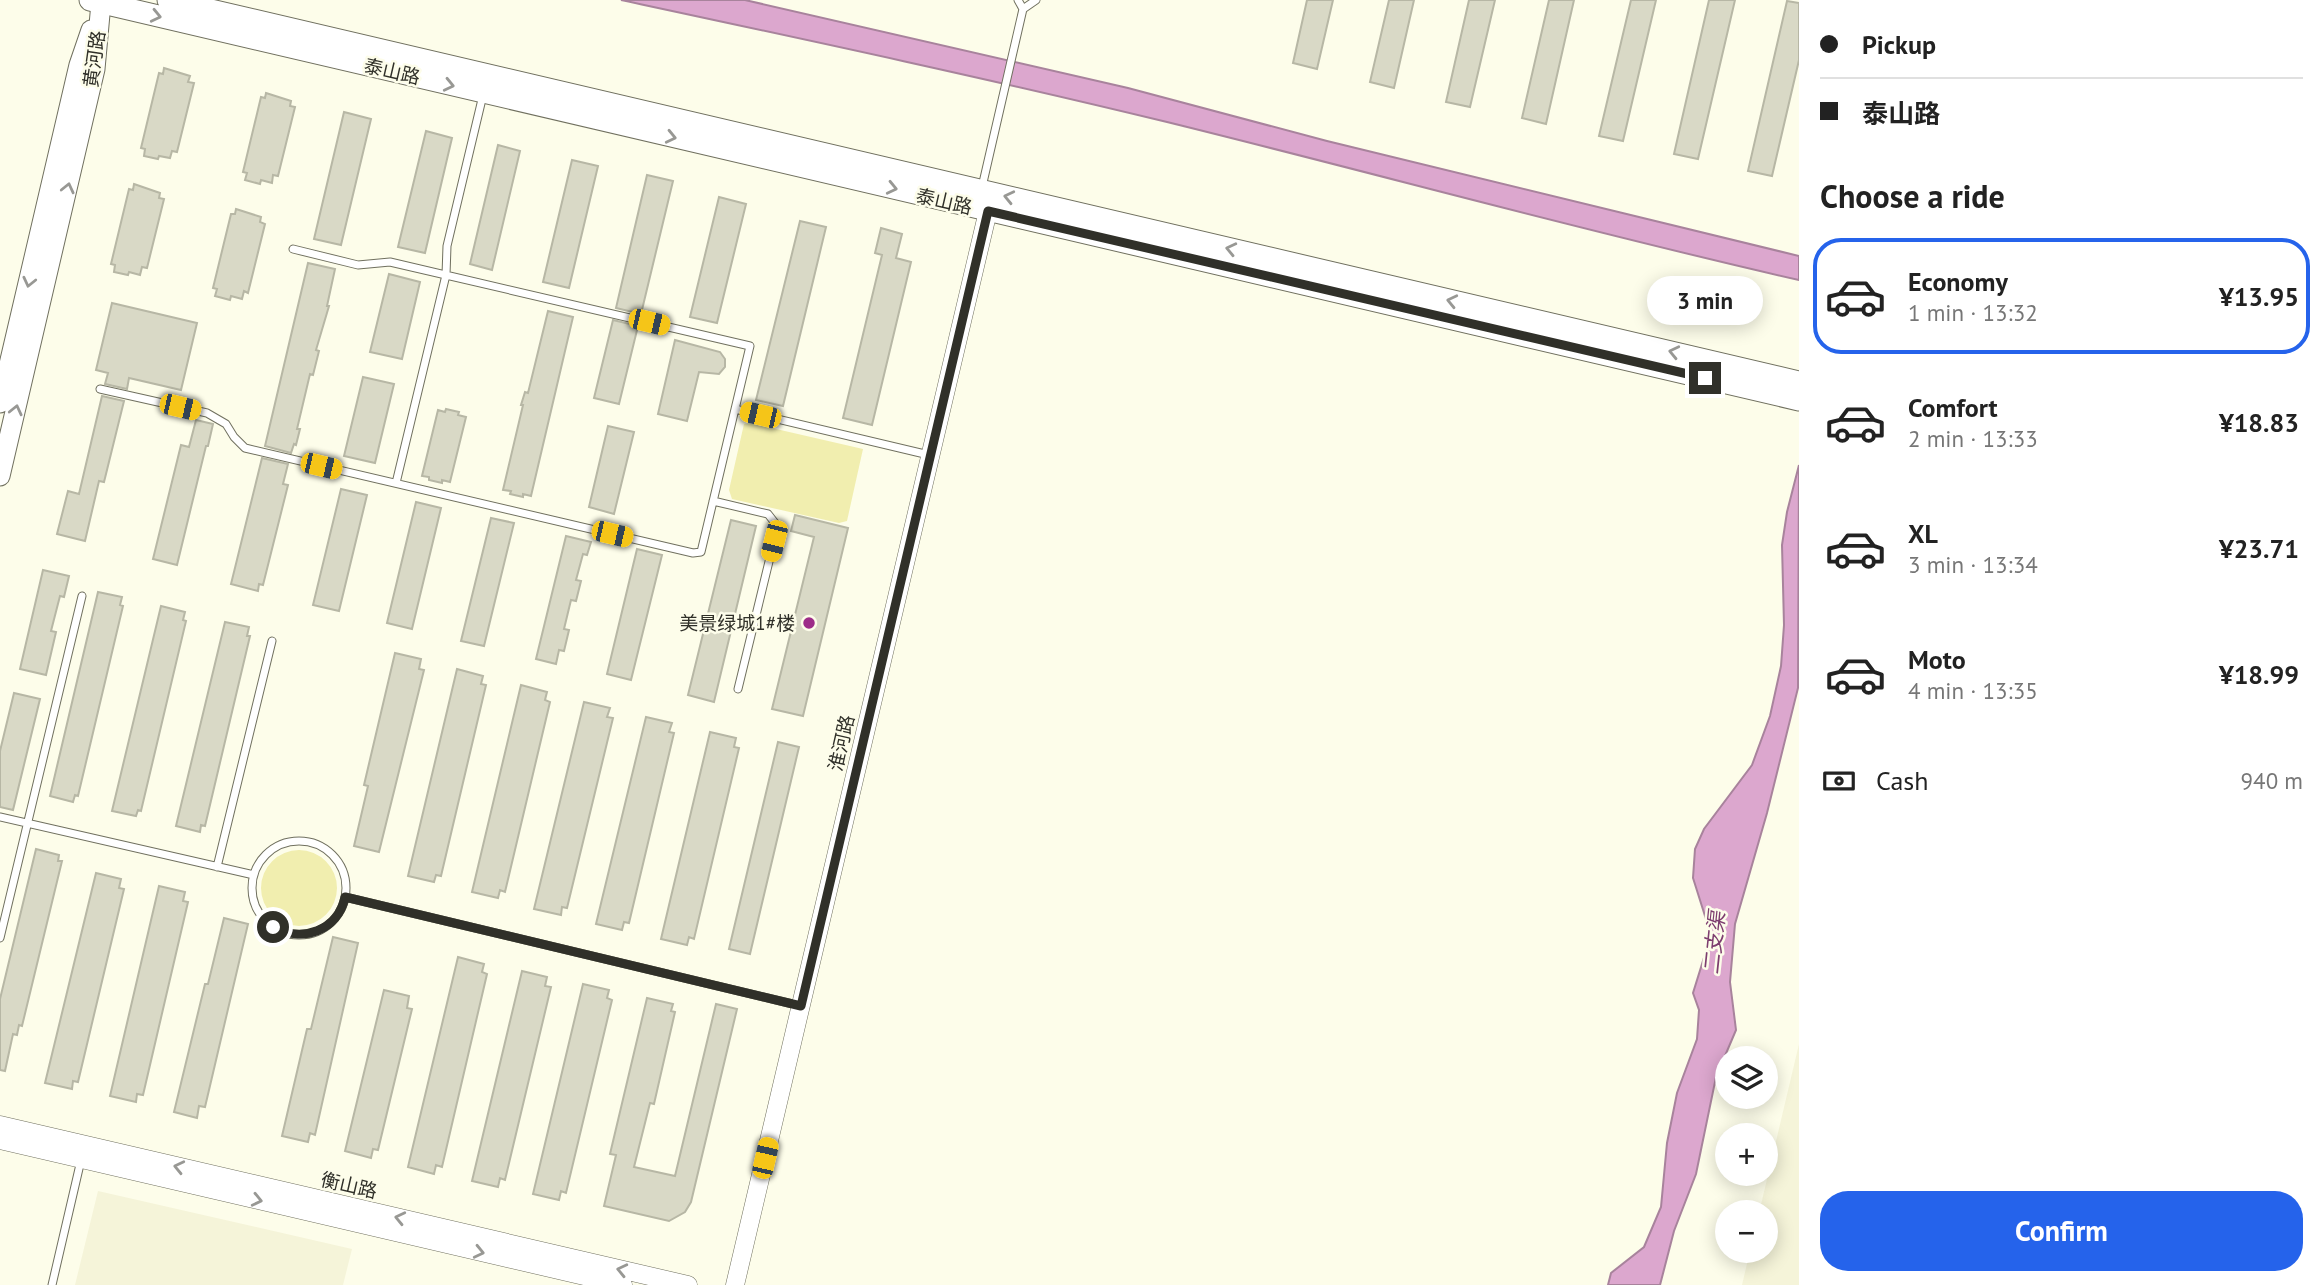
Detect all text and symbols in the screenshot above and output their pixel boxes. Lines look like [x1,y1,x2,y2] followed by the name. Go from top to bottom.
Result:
[150,7,162,22] one-way arrow
[1862,28,1936,61] text: Pickup
[78,29,110,89] street label: 黄河路
[362,53,422,89] street label: 泰山路
[443,76,455,91] one-way arrow
[1862,97,1940,130] text: 泰山路
[665,128,677,143] one-way arrow
[1820,175,2005,217] text: Choose a ride
[886,180,898,195] one-way arrow
[60,182,74,194] one-way arrow
[914,183,974,219] street label: 泰山路
[1003,191,1015,206] one-way arrow
[1225,243,1237,257] one-way arrow
[1824,265,1887,328] icon: car
[1908,265,2008,298] text: Economy
[22,276,37,288] one-way arrow
[1647,276,1763,326] callout: 3 min
[2219,280,2299,313] text: ¥13.95
[1677,286,1733,315] text: 3 min
[1446,295,1458,309] one-way arrow
[1908,298,2038,327] text: 1 min · 13:32
[627,307,672,337] car
[1668,346,1680,361] one-way arrow
[1689,362,1721,394] route end
[1824,391,1887,454] icon: car
[1908,391,1998,424] text: Comfort
[158,392,203,422] car
[738,400,783,430] car
[7,404,22,416] one-way arrow
[2219,406,2299,439] text: ¥18.83
[1908,424,2038,453] text: 2 min · 13:33
[299,451,344,481] car
[1824,517,1887,580] icon: car
[1908,517,1938,550] text: XL
[759,518,790,564] car
[590,519,635,549] car
[2219,532,2299,565] text: ¥23.71
[1908,550,2038,579] text: 3 min · 13:34
[679,611,795,635] place label: 美景绿城1#楼
[801,615,817,631] marker: 美景绿城1#楼
[1824,643,1887,706] icon: car
[1908,643,1966,676] text: Moto
[2219,658,2299,691] text: ¥18.99
[1908,676,2038,705] text: 4 min · 13:35
[823,713,859,773] street label: 淮河路
[1820,762,1858,800] icon: cash
[1876,764,1928,797] text: Cash
[2241,766,2303,795] text: 940 m
[1697,907,1731,976] water label: 二支渠
[257,911,289,943] route start
[1715,1046,1778,1263] map controls
[1715,1046,1778,1109] button: layers
[1715,1123,1778,1186] button: +
[751,1135,780,1181] car
[173,1160,185,1175] one-way arrow
[319,1167,379,1203] street label: 衡山路
[1820,1191,2303,1271] button: Confirm
[251,1192,263,1206] one-way arrow
[1715,1200,1778,1263] button: −
[394,1212,406,1226] one-way arrow
[473,1243,485,1258] one-way arrow
[616,1263,628,1278] one-way arrow

